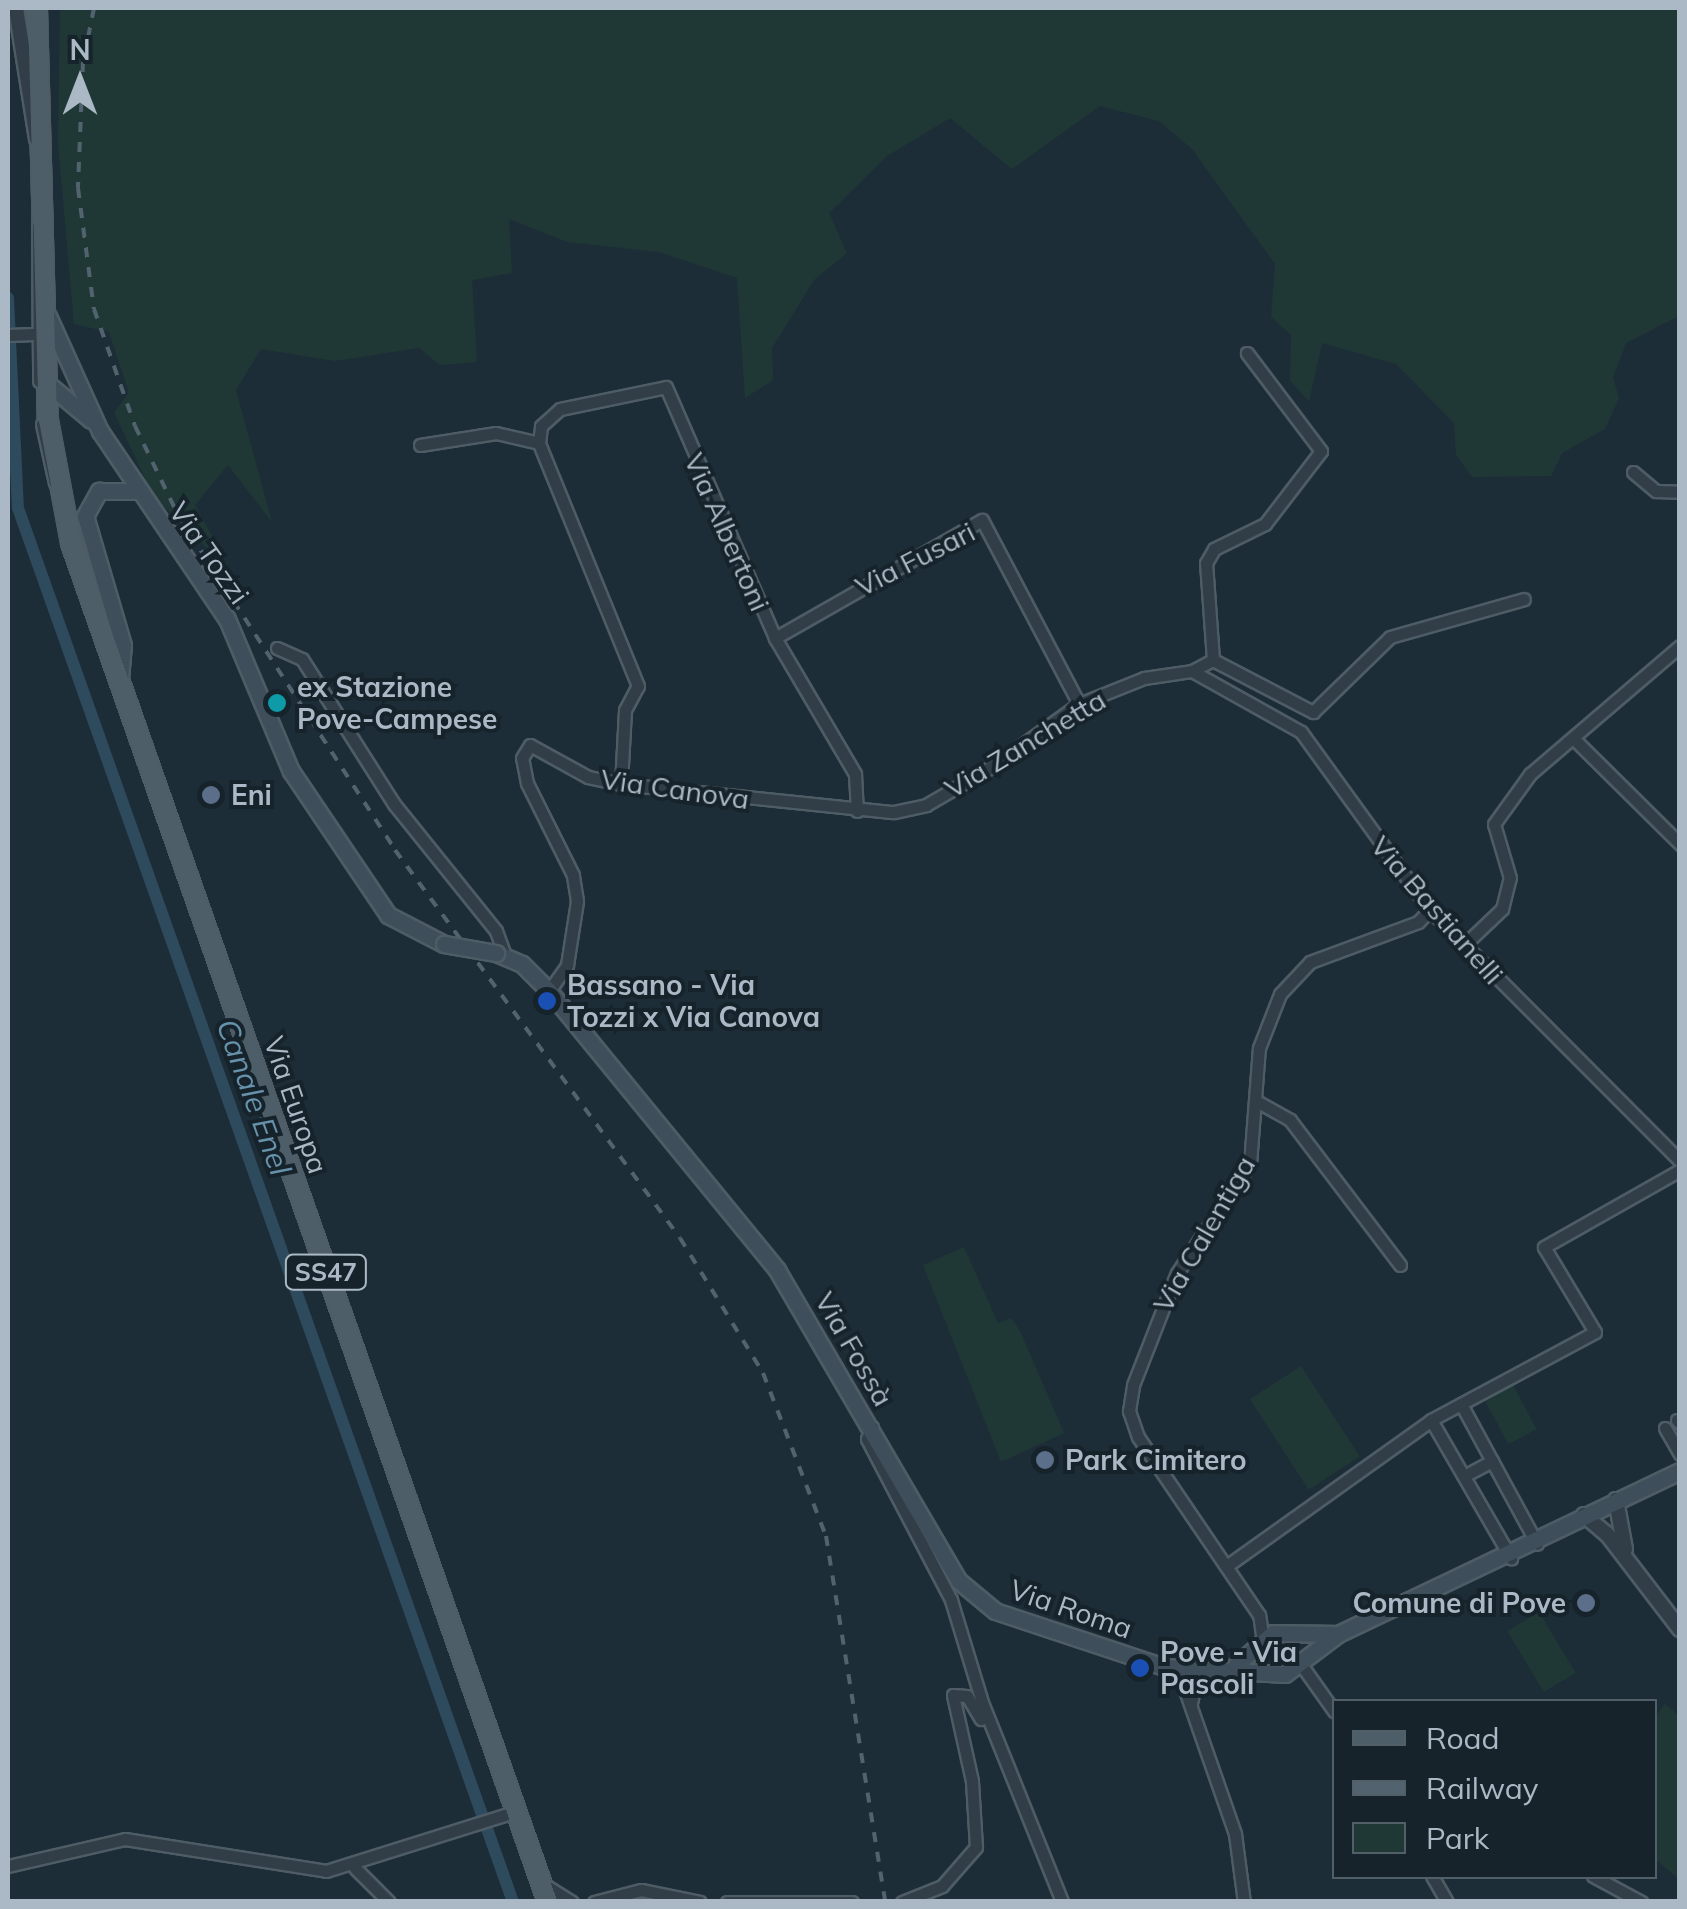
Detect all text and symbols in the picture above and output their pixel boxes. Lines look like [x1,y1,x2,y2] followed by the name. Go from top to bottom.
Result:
[30,30,130,130] north arrow
[69,32,91,67] text: N
[677,448,777,616] street label: Via Albertoni
[162,496,256,610] street label: Via Tozzi
[850,515,980,603] street label: Via Fusari
[297,670,497,736] place label: ex Stazione Pove-Campese
[939,683,1111,805] street label: Via Zanchetta
[266,692,288,714] marker: ex Stazione Pove-Campese
[599,762,751,816] street label: Via Canova
[231,778,272,812] place label: Eni
[200,784,222,806] marker: Eni
[1364,829,1510,991] street label: Via Bastianelli
[567,968,820,1034] place label: Bassano - Via Tozzi x Via Canova
[536,990,558,1012] marker: Bassano - Via Tozzi x Via Canova
[209,1014,299,1180] water label: Canale Enel
[257,1032,335,1178] street label: Via Europa
[1146,1150,1262,1318] street label: Via Calentiga
[284,1252,368,1292] road number: SS47
[808,1286,900,1412] street label: Via Fossà
[1065,1443,1247,1477] place label: Park Cimitero
[1034,1449,1056,1471] marker: Park Cimitero
[1006,1572,1136,1646] street label: Via Roma
[1353,1586,1566,1620] place label: Comune di Pove
[1575,1592,1597,1614] marker: Comune di Pove
[1160,1635,1297,1701] place label: Pove - Via Pascoli
[1129,1657,1151,1679] marker: Pove - Via Pascoli
[1332,1699,1657,1879] legend
[1426,1719,1500,1757] text: Road
[1426,1769,1539,1807] text: Railway
[1426,1819,1489,1857] text: Park

